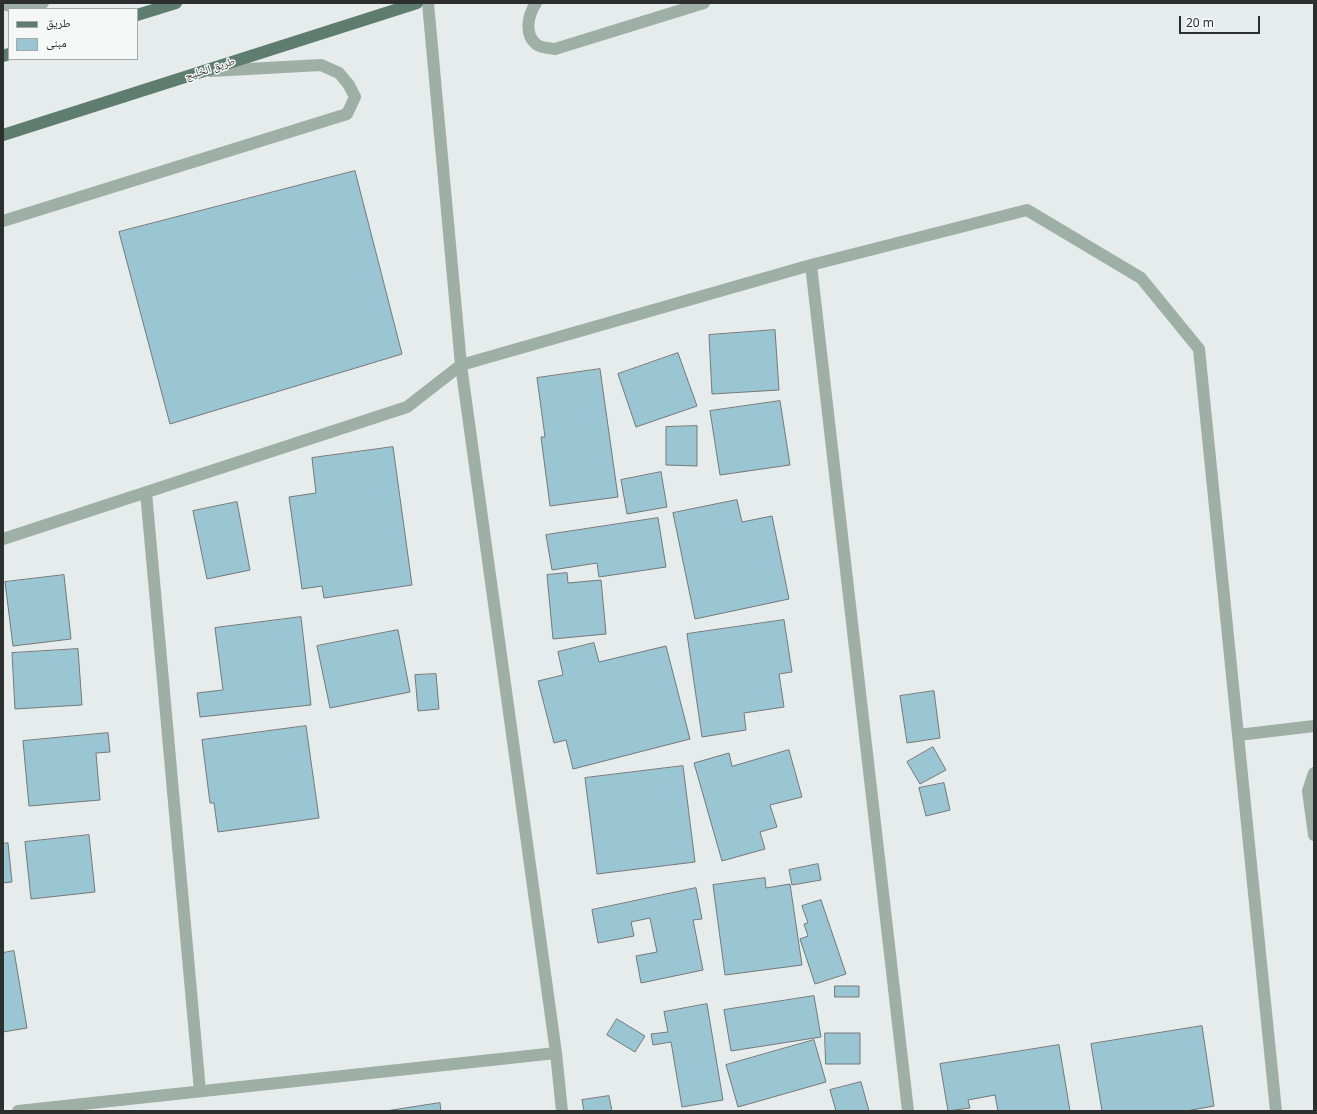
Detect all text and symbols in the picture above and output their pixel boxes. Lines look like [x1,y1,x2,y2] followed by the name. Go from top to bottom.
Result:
[8,8,138,60] legend
[1181,8,1262,34] scale bar
[46,14,71,31] text: طريق
[1186,14,1214,31] text: 20 m
[46,34,67,51] text: مبنى
[183,55,237,83] street label: طريق الخليج

